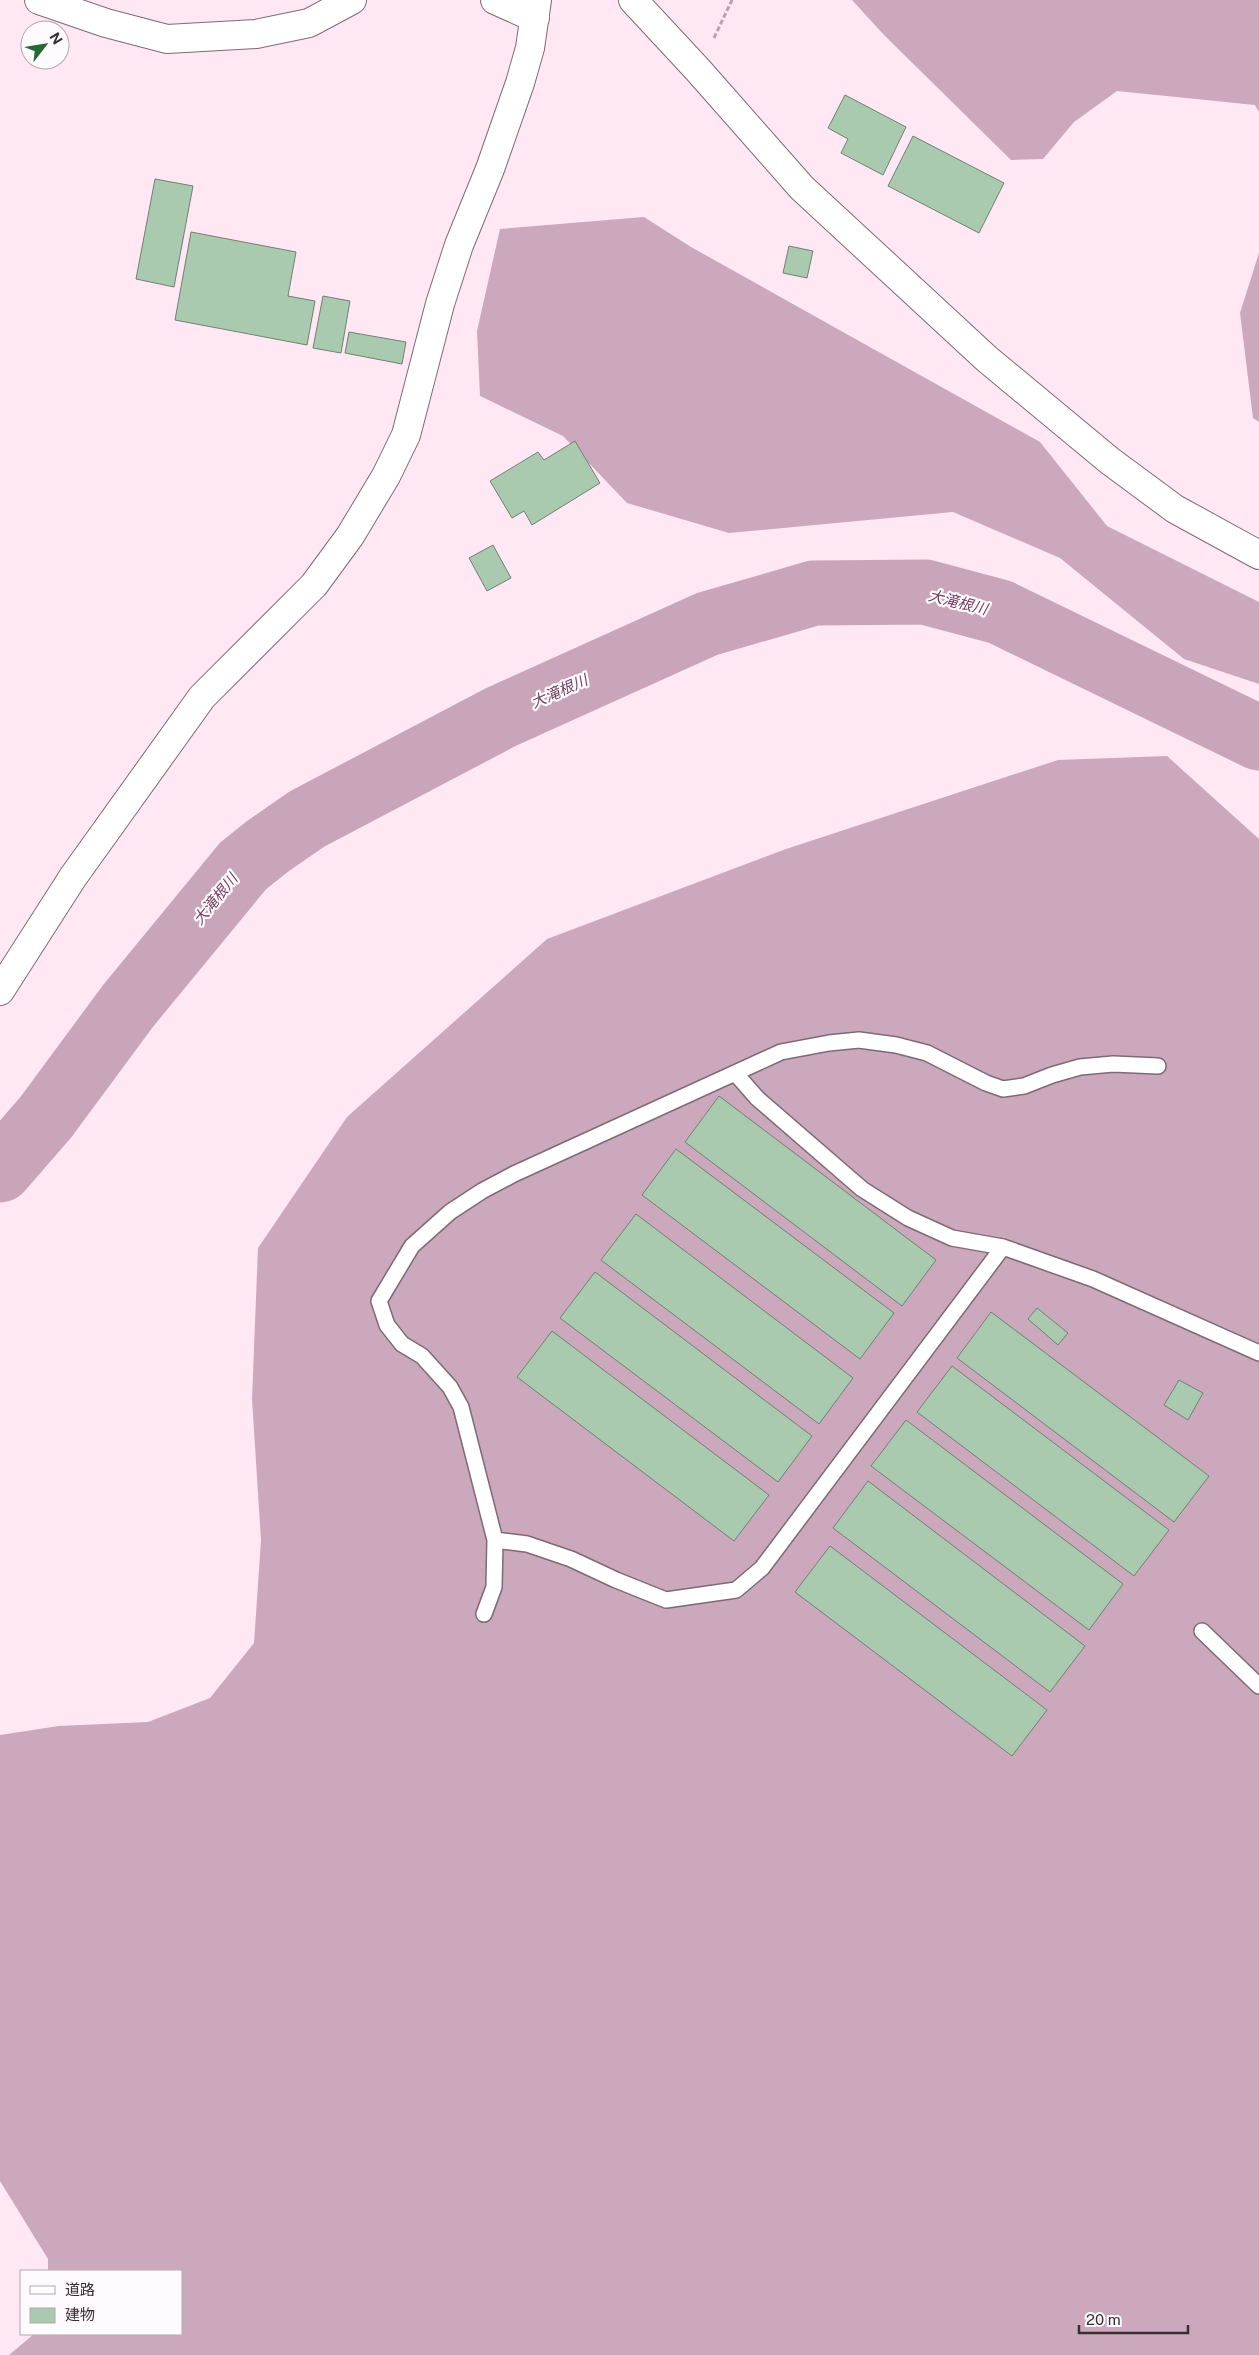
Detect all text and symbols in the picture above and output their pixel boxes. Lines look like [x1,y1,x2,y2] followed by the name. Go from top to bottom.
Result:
[20,20,70,70] north arrow
[46,29,66,47] text: N
[927,586,991,618] water label: 大滝根川
[528,670,592,711] water label: 大滝根川
[190,869,242,928] water label: 大滝根川
[20,2270,182,2335] legend
[65,2281,95,2298] text: 道路
[1079,2302,1188,2334] scale bar
[65,2306,95,2323] text: 建物
[1086,2311,1121,2328] text: 20 m

